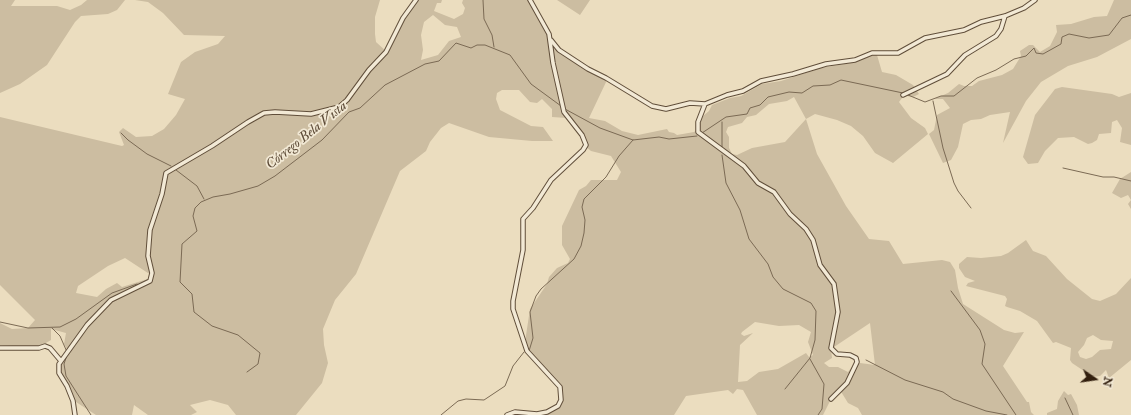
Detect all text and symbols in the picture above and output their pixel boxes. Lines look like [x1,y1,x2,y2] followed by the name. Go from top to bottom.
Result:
[263,98,351,174] water label: Córrego Bela Vista
[1075,359,1115,399] north arrow
[1100,376,1115,388] text: N

